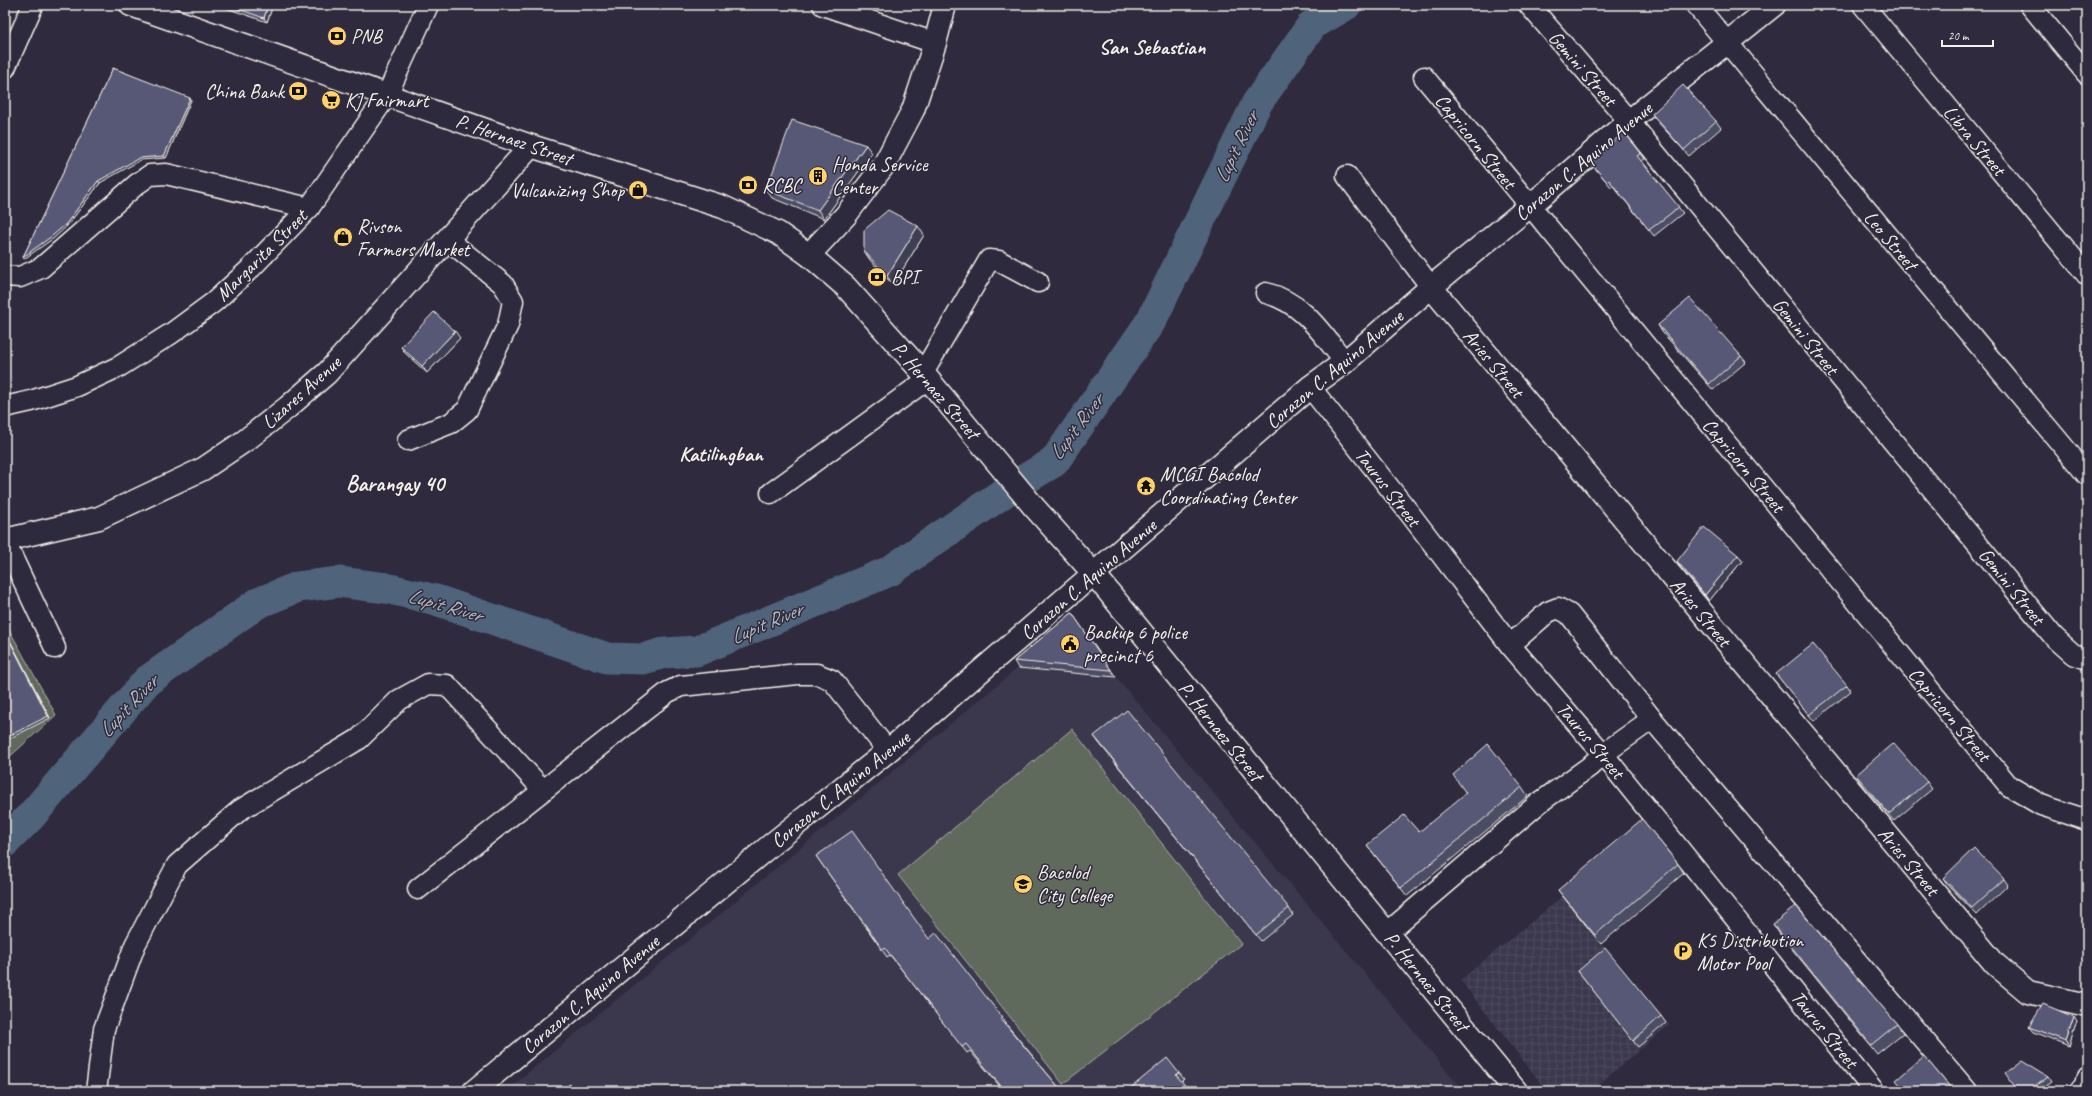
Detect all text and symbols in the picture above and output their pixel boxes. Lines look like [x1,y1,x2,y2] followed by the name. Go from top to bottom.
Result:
[1942,22,1993,48] scale bar
[351,24,384,49] place label: PNB
[326,25,348,47] bank icon: PNB
[1543,25,1624,113] street label: Gemini Street
[1948,28,1970,44] text: 20 m
[1099,34,1206,60] district label: San Sebastian
[205,79,286,104] place label: China Bank
[287,80,309,102] bank icon: China Bank
[345,88,431,113] place label: KJ Fairmart
[320,89,342,111] supermarket icon: KJ Fairmart
[1430,89,1523,196] street label: Capricorn Street
[1509,95,1659,226] street label: Corazon C. Aquino Avenue
[1938,100,2013,182] street label: Libra Street
[1208,103,1266,187] water label: Lupit River
[452,108,578,172] street label: P. Hernaez Street
[832,152,929,200] place label: Honda Service Center
[807,165,829,187] building icon: Honda Service Center
[762,173,804,198] place label: RCBC
[737,174,759,196] bank icon: RCBC
[511,178,625,203] place label: Vulcanizing Shop
[627,179,649,201] shop icon: Vulcanizing Shop
[210,202,314,307] street label: Margarita Street
[1859,205,1925,278] street label: Leo Street
[357,214,472,262] place label: Rivson Farmers Market
[332,226,354,248] shop icon: Rivson Farmers Market
[891,265,923,290] place label: BPI
[866,266,888,288] bank icon: BPI
[1767,293,1846,382] street label: Gemini Street
[1260,303,1410,434] street label: Corazon C. Aquino Avenue
[1458,324,1531,405] street label: Aries Street
[886,336,987,447] street label: P. Hernaez Street
[257,349,347,434] street label: Lizares Avenue
[1043,385,1112,465] water label: Lupit River
[1697,413,1792,519] street label: Capricorn Street
[679,441,764,467] district label: Katilingban
[1349,443,1428,533] street label: Taurus Street
[1160,462,1298,510] place label: MCGI Bacolod Coordinating Center
[346,470,446,498] district label: Barangay 40
[1135,475,1157,497] temple icon: MCGI Bacolod Coordinating Center
[1015,512,1163,645] street label: Corazon C. Aquino Avenue
[1973,543,2052,632] street label: Gemini Street
[1665,573,1738,654] street label: Aries Street
[405,582,489,629] water label: Lupit River
[726,595,810,650] water label: Lupit River
[1084,620,1188,668] place label: Backup 6 police precinct 6
[1059,633,1081,655] public building icon: Backup 6 police precinct 6
[1903,662,1998,768] street label: Capricorn Street
[93,666,166,742] water label: Lupit River
[1173,676,1271,789] street label: P. Hernaez Street
[1551,697,1632,786] street label: Taurus Street
[765,724,916,853] street label: Corazon C. Aquino Avenue
[1873,822,1946,903] street label: Aries Street
[1037,860,1114,908] place label: Bacolod City College
[1012,873,1034,895] school or university icon: Bacolod City College
[1379,926,1477,1039] street label: P. Hernaez Street
[516,928,666,1059] street label: Corazon C. Aquino Avenue
[1697,928,1804,976] place label: K5 Distribution Motor Pool
[1672,940,1694,962] parking icon: K5 Distribution Motor Pool
[1786,985,1865,1075] street label: Taurus Street

